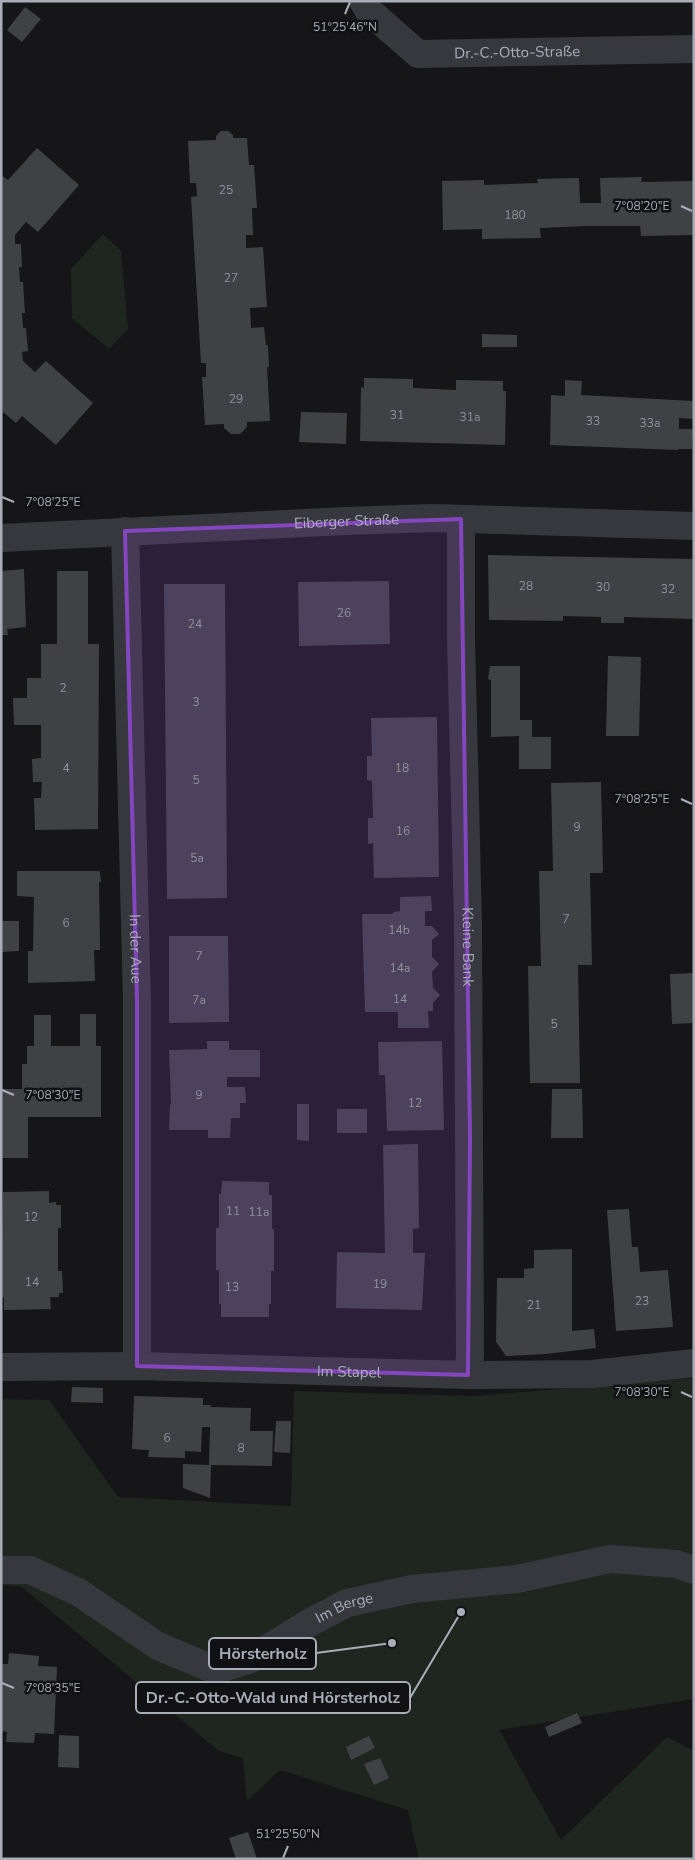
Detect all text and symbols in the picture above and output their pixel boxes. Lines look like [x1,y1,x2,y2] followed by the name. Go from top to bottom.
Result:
[313,19,377,35] text: 51°25'46"N
[454,41,580,63] street label: Dr.-C.-Otto-Straße
[219,182,233,198] house number: 25
[615,198,669,214] text: 7°08'20"E
[504,207,526,223] house number: 180
[224,270,238,286] house number: 27
[229,391,243,407] house number: 29
[390,407,404,423] house number: 31
[460,409,480,425] house number: 31a
[586,413,600,429] house number: 33
[640,415,660,431] house number: 33a
[26,494,80,510] text: 7°08'25"E
[294,509,400,534] street label: Eiberger Straße
[519,578,533,594] house number: 28
[596,579,610,595] house number: 30
[661,581,675,597] house number: 32
[337,605,351,621] house number: 26
[188,616,202,632] house number: 24
[59,680,67,696] house number: 2
[192,694,200,710] house number: 3
[62,760,70,776] house number: 4
[395,760,409,776] house number: 18
[192,772,200,788] house number: 5
[615,791,669,807] text: 7°08'25"E
[573,819,581,835] house number: 9
[396,823,410,839] house number: 16
[190,850,204,866] house number: 5a
[458,907,478,987] street label: Kleine Bank
[562,911,570,927] house number: 7
[125,914,147,984] street label: In der Aue
[62,915,70,931] house number: 6
[388,922,410,938] house number: 14b
[195,948,203,964] house number: 7
[390,960,410,976] house number: 14a
[393,991,407,1007] house number: 14
[192,992,206,1008] house number: 7a
[550,1016,558,1032] house number: 5
[26,1087,80,1103] text: 7°08'30"E
[195,1087,203,1103] house number: 9
[408,1095,422,1111] house number: 12
[226,1203,240,1219] house number: 11
[249,1204,269,1220] house number: 11a
[24,1209,38,1225] house number: 12
[25,1274,39,1290] house number: 14
[373,1276,387,1292] house number: 19
[225,1279,239,1295] house number: 13
[635,1293,649,1309] house number: 23
[527,1297,541,1313] house number: 21
[317,1361,382,1383] street label: Im Stapel
[615,1384,669,1400] text: 7°08'30"E
[163,1430,171,1446] house number: 6
[237,1440,245,1456] house number: 8
[312,1588,375,1628] street label: Im Berge
[209,1638,316,1669] callout: Hörsterholz
[219,1643,307,1665] text: Hörsterholz
[26,1680,80,1696] text: 7°08'35"E
[136,1682,410,1713] callout: Dr.-C.-Otto-Wald und Hörsterholz
[146,1687,401,1709] text: Dr.-C.-Otto-Wald und Hörsterholz
[256,1826,320,1842] text: 51°25'50"N

